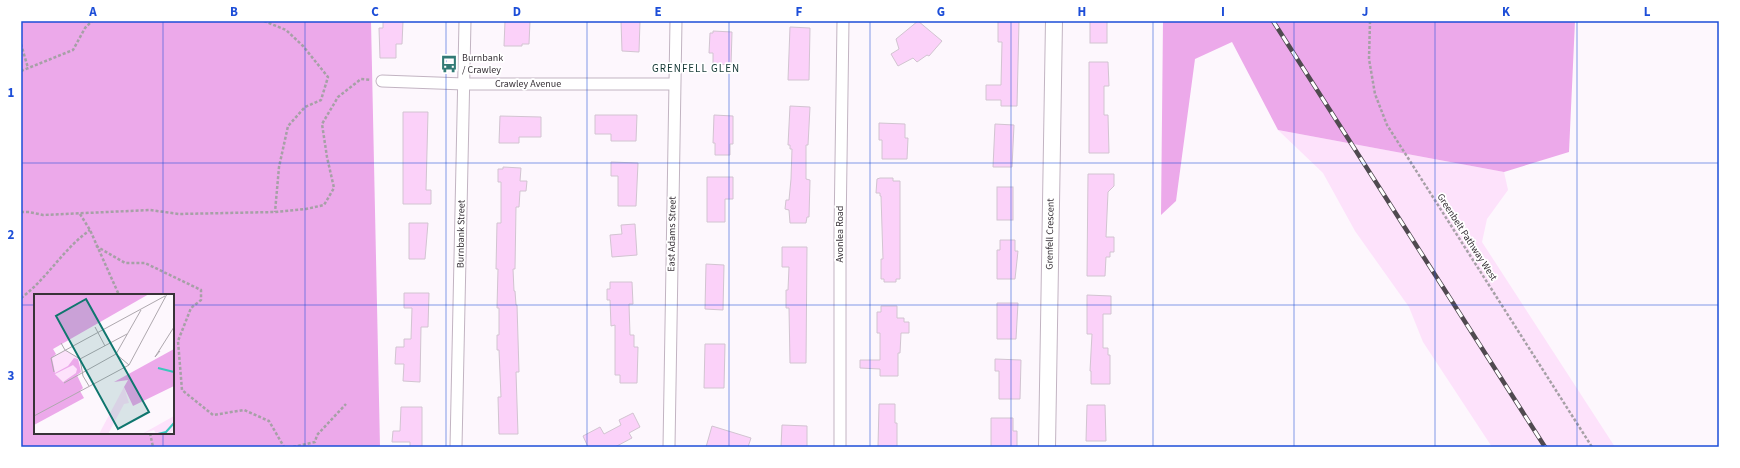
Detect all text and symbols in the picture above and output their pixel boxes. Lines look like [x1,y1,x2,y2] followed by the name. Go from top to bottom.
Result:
[88,3,97,21] text: A
[230,3,238,21] text: B
[371,3,379,21] text: C
[513,3,521,21] text: D
[654,3,662,21] text: E
[796,3,803,21] text: F
[937,3,945,21] text: G
[1078,3,1086,21] text: H
[1221,3,1225,21] text: I
[1362,3,1368,21] text: J
[1502,3,1511,21] text: K
[1644,3,1651,21] text: L
[462,51,503,77] place label: Burnbank / Crawley
[439,54,459,74] bus stop icon: Burnbank / Crawley
[652,61,740,76] district label: GRENFELL GLEN
[495,77,561,91] street label: Crawley Avenue
[8,84,15,102] text: 1
[1434,191,1501,284] street label: Greenbelt Pathway West
[664,196,680,272] street label: East Adams Street
[1042,198,1058,270] street label: Grenfell Crescent
[453,199,469,268] street label: Burnbank Street
[833,206,847,262] street label: Avonlea Road
[8,226,15,244] text: 2
[34,294,174,434] inset map
[8,367,15,385] text: 3

